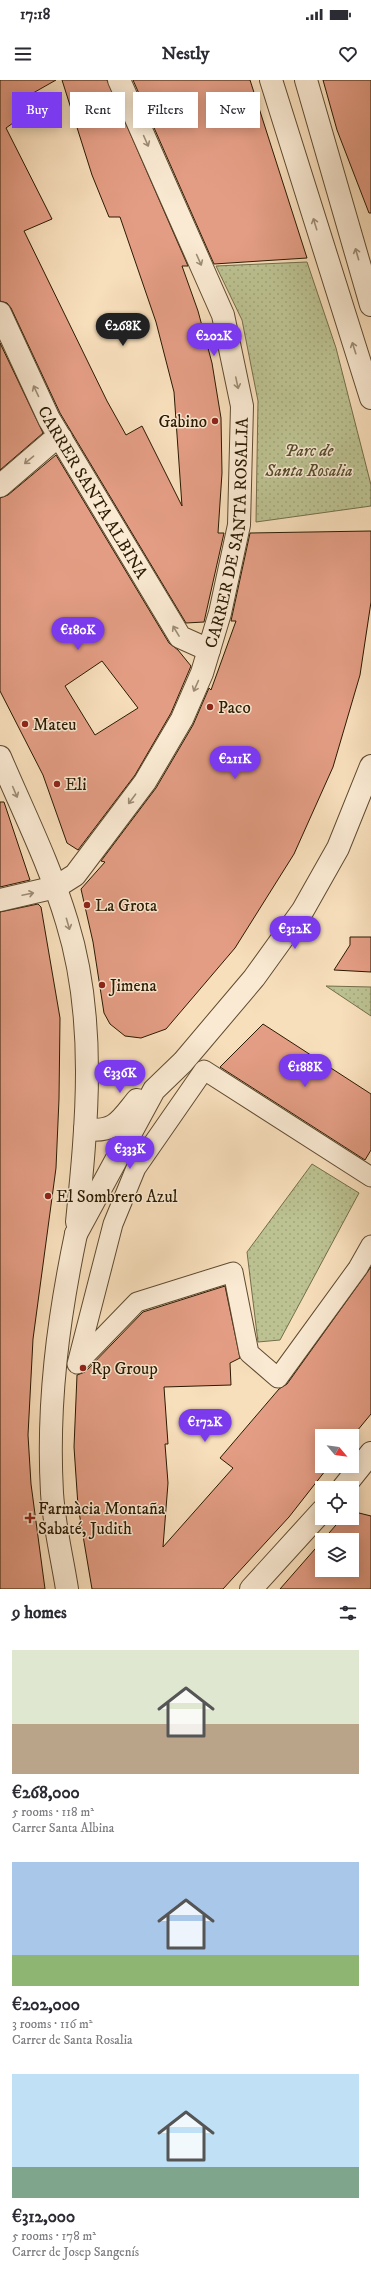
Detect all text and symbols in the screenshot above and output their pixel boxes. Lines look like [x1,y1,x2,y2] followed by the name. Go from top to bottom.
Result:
[20,5,50,24] text: 17:18
[12,43,34,65] icon: menu
[162,43,209,65] text: Nestly
[337,43,359,65] icon: heart
[12,92,62,128] chip: Buy
[70,92,125,128] chip: Rent
[133,92,198,128] chip: Filters
[206,92,260,128] chip: New
[143,135,150,147] one-way arrow
[311,217,318,230] one-way arrow
[353,248,360,261] one-way arrow
[196,254,203,266] one-way arrow
[95,313,151,347] pin: €268K
[105,318,141,334] text: €268K
[186,323,242,357] pin: €202K
[196,328,232,344] text: €202K
[350,341,357,354] one-way arrow
[234,377,242,390] one-way arrow
[32,385,39,397] one-way arrow
[32,402,152,583] street label: CARRER SANTA ALBINA
[158,411,207,433] place label: Gabino
[210,416,220,426] marker: Gabino
[200,417,254,651] street label: CARRER DE SANTA ROSALIA
[264,440,353,482] park label: Parc de Santa Rosalia
[24,455,35,464] one-way arrow
[50,617,106,651] pin: €180K
[60,622,96,638] text: €180K
[172,625,180,637] one-way arrow
[192,680,199,692] one-way arrow
[218,697,251,719] place label: Paco
[205,702,215,712] marker: Paco
[33,714,76,736] place label: Mateu
[20,719,30,729] marker: Mateu
[207,746,263,780] pin: €211K
[219,751,251,767] text: €211K
[65,774,87,796] place label: Eli
[52,779,62,789] marker: Eli
[12,786,20,798] one-way arrow
[128,794,137,805] one-way arrow
[21,890,34,898] one-way arrow
[95,895,158,917] place label: La Grota
[82,900,92,910] marker: La Grota
[267,916,323,950] pin: €312K
[65,917,72,930] one-way arrow
[279,921,311,937] text: €312K
[108,975,157,997] place label: Jimena
[97,980,107,990] marker: Jimena
[277,1054,333,1088] pin: €188K
[288,1059,322,1075] text: €188K
[92,1060,148,1094] pin: €336K
[103,1065,137,1081] text: €336K
[102,1136,158,1170] pin: €333K
[114,1141,146,1157] text: €333K
[56,1186,178,1208] place label: El Sombrero Azul
[43,1191,53,1201] marker: El Sombrero Azul
[91,1358,158,1380] place label: Rp Group
[78,1363,88,1373] marker: Rp Group
[177,1409,233,1443] pin: €172K
[188,1414,222,1430] text: €172K
[315,1429,359,1473] north arrow
[315,1429,359,1577] map controls
[315,1481,359,1525] button: locate
[38,1498,166,1540] place label: Farmàcia Montaña Sabaté, Judith
[25,1513,35,1523] marker: Farmàcia Montaña Sabaté, Judith
[315,1533,359,1577] button: layers
[12,1602,67,1624] text: 9 homes
[337,1602,359,1624] icon: filters
[150,1676,222,1748] icon: home
[12,1782,80,1804] text: €268,000
[12,1804,94,1820] text: 5 rooms · 118 m²
[12,1820,114,1836] text: Carrer Santa Albina
[150,1888,222,1960] icon: home
[12,1994,80,2016] text: €202,000
[12,2016,93,2032] text: 3 rooms · 116 m²
[12,2032,133,2048] text: Carrer de Santa Rosalia
[150,2100,222,2172] icon: home
[12,2206,75,2228] text: €312,000
[12,2228,96,2244] text: 5 rooms · 178 m²
[12,2244,139,2260] text: Carrer de Josep Sangenís

